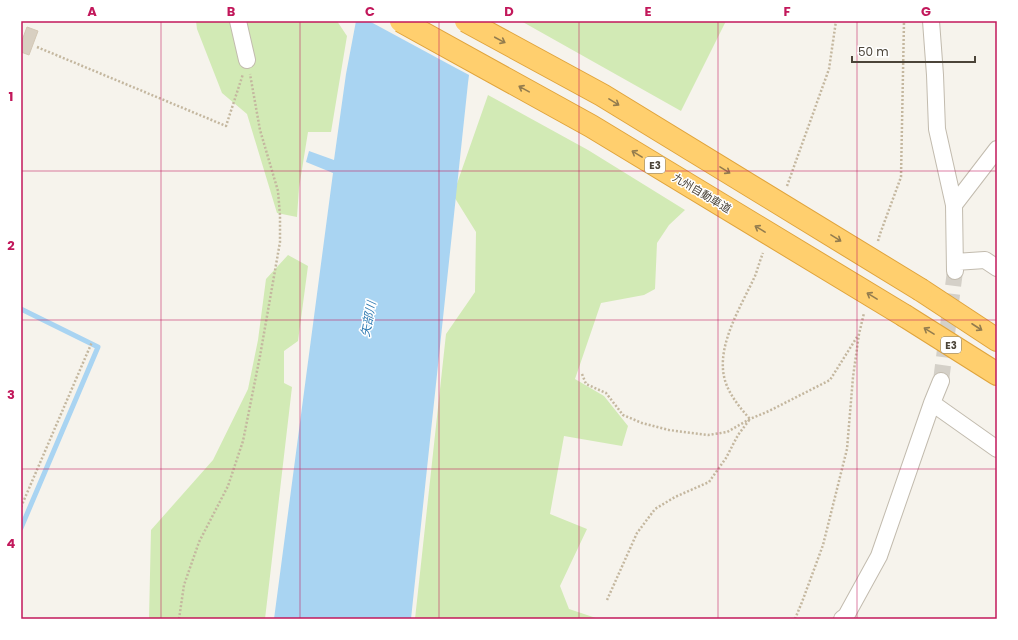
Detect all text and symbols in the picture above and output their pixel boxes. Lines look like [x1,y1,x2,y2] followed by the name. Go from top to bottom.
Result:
[87,2,97,21] text: A
[227,2,236,21] text: B
[365,2,375,21] text: C
[504,2,514,21] text: D
[644,2,652,21] text: E
[783,2,791,21] text: F
[921,2,931,21] text: G
[494,36,506,44] one-way arrow
[852,38,975,64] scale bar
[858,43,889,60] text: 50 m
[518,85,530,93] one-way arrow
[9,87,13,106] text: 1
[608,98,619,106] one-way arrow
[631,150,643,158] one-way arrow
[645,157,665,173] road number: E3
[719,166,730,174] one-way arrow
[670,169,734,217] street label: 九州自動車道
[754,224,766,232] one-way arrow
[830,234,841,242] one-way arrow
[7,236,15,255] text: 2
[866,291,878,299] one-way arrow
[356,298,380,338] water label: 矢部川
[971,323,982,331] one-way arrow
[924,327,935,335] one-way arrow
[941,337,961,353] road number: E3
[7,385,15,404] text: 3
[7,534,16,553] text: 4

